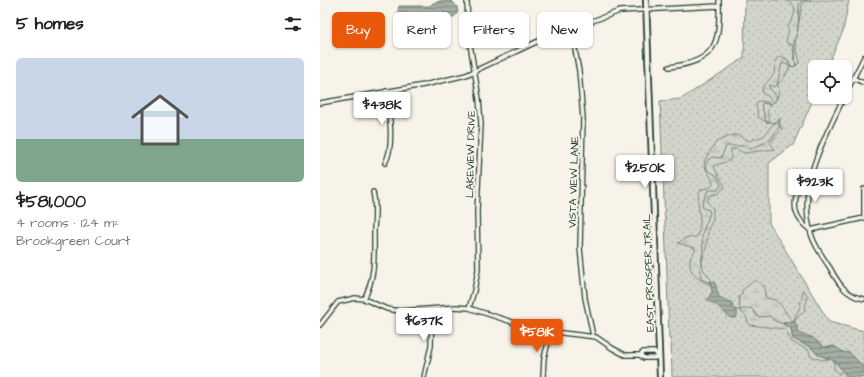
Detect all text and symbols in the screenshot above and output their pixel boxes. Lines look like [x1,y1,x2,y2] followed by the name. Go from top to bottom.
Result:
[16,12,84,36] text: 5 homes
[332,12,385,48] chip: Buy
[393,12,451,48] chip: Rent
[459,12,529,48] chip: Filters
[537,12,593,48] chip: New
[282,13,304,35] icon: filters
[808,60,852,104] map controls
[808,60,852,104] button: locate
[124,84,196,156] icon: home
[354,92,410,126] pin: $438K
[363,96,402,114] text: $438K
[462,110,479,198] street label: LAKEVIEW DRIVE
[564,135,583,228] street label: VISTA VIEW LANE
[617,155,673,189] pin: $250K
[625,159,665,177] text: $250K
[787,169,843,203] pin: $923K
[797,173,833,191] text: $923K
[16,190,86,214] text: $581,000
[639,213,658,332] street label: EAST PROSPER TRAIL
[16,214,119,232] text: 4 rooms · 124 m²
[16,232,130,250] text: Brookgreen Court
[396,308,452,342] pin: $637K
[405,312,443,330] text: $637K
[509,319,565,353] pin: $581K
[520,323,554,341] text: $581K

